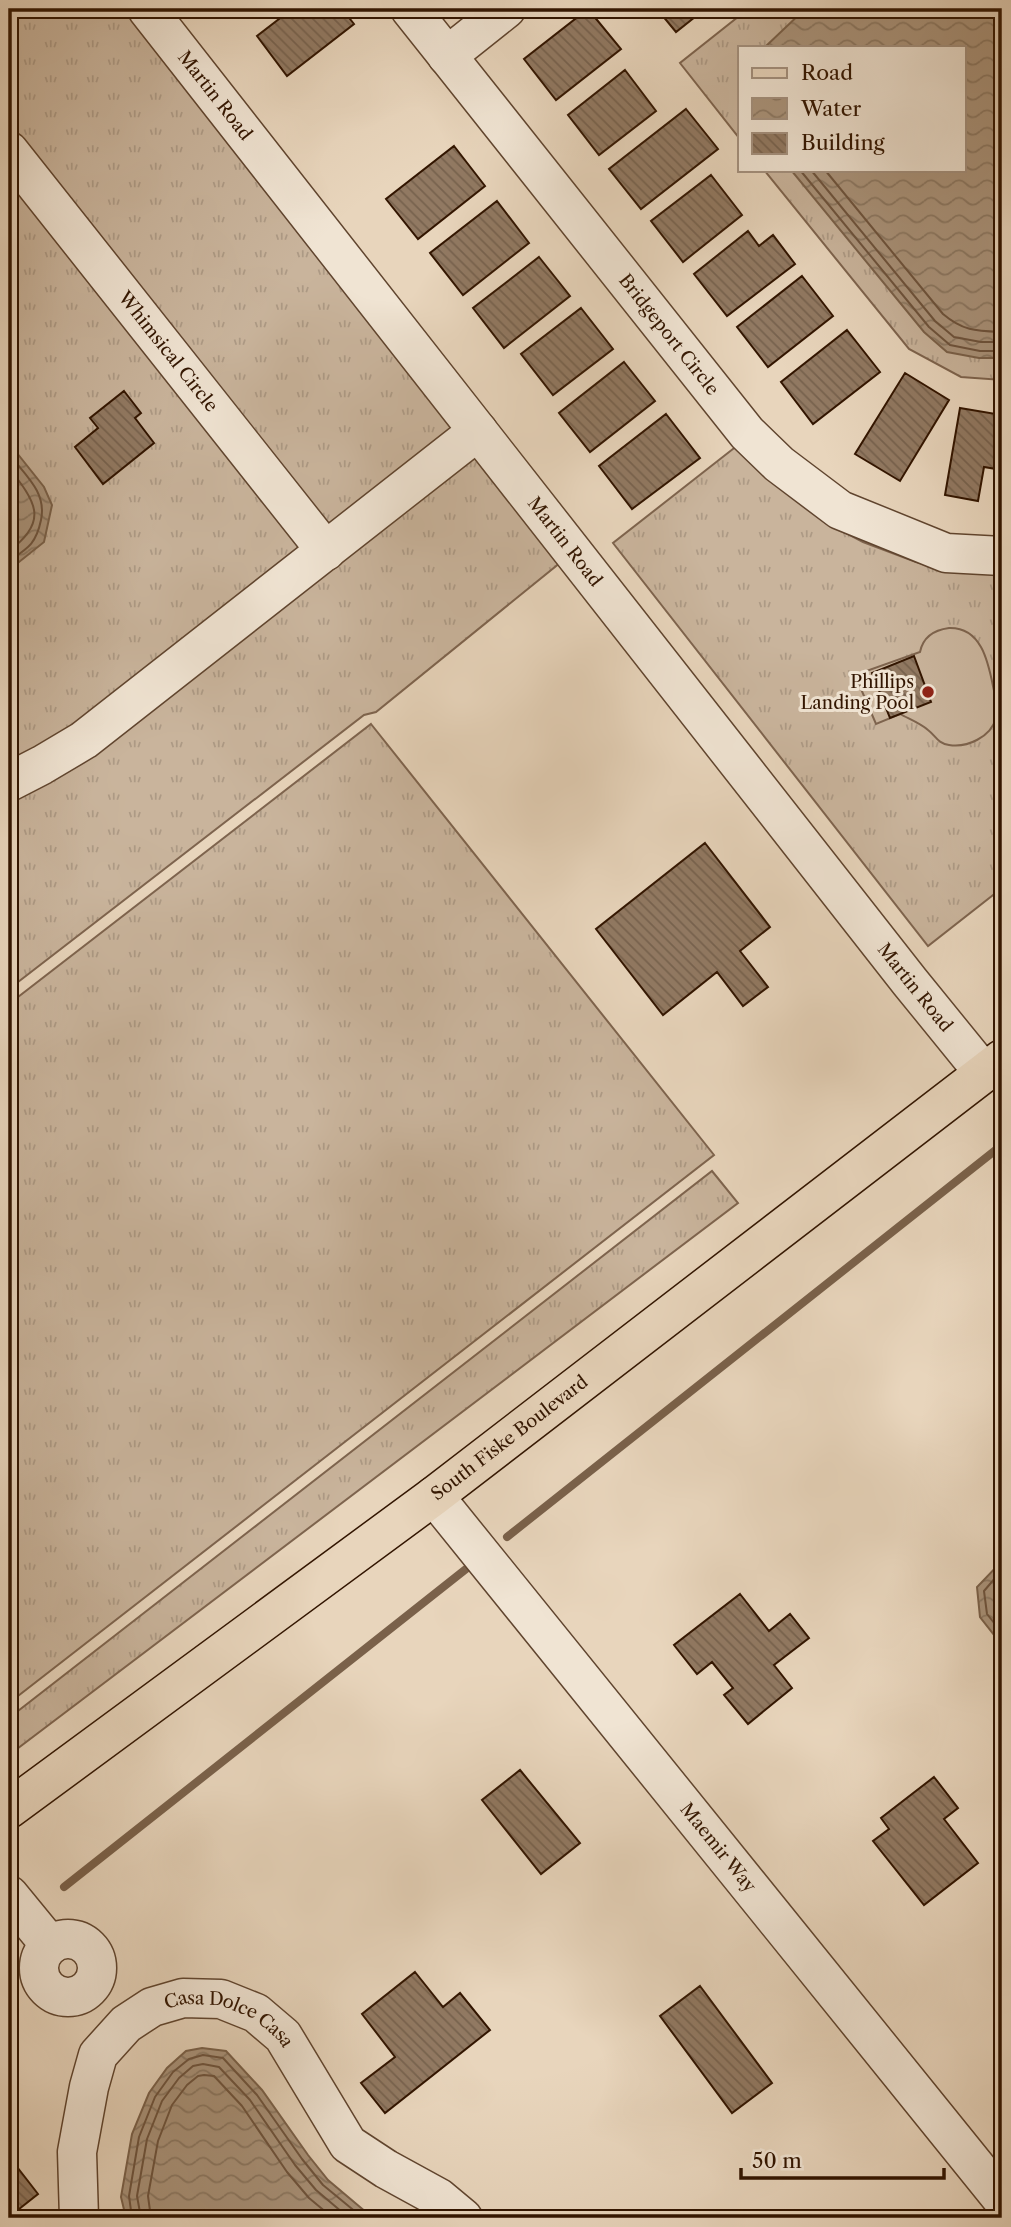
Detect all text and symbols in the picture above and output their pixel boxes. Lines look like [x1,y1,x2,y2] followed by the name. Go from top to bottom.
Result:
[173,46,257,145] street label: Martin Road
[738,46,965,172] legend
[801,60,853,85] text: Road
[800,96,861,121] text: Water
[801,130,886,155] text: Building
[614,270,724,400] street label: Bridgeport Circle
[113,286,223,416] street label: Whimsical Circle
[523,493,607,591] street label: Martin Road
[801,671,914,714] place label: Phillips Landing Pool
[920,684,936,700] marker: Phillips Landing Pool
[873,939,957,1037] street label: Martin Road
[427,1371,592,1505] street label: South Fiske Boulevard
[675,1798,761,1897] street label: Maemir Way
[161,1986,298,2052] street label: Casa Dolce Casa
[741,2136,944,2180] scale bar
[752,2148,802,2173] text: 50 m

